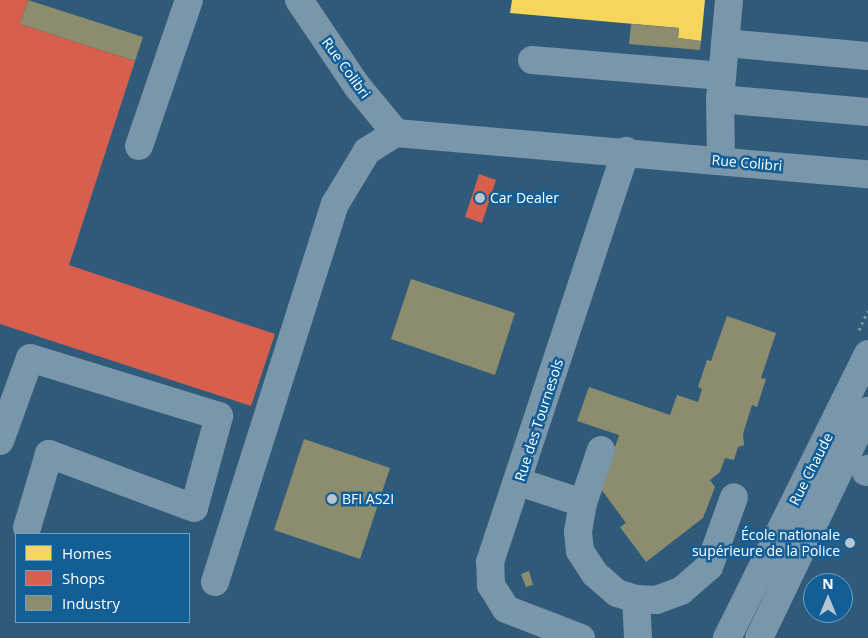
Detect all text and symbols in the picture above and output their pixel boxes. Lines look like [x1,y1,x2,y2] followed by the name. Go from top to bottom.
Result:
[318,34,374,102] street label: Rue Colibri
[711,152,783,174] street label: Rue Colibri
[490,190,559,206] place label: Car Dealer
[474,192,486,204] marker: Car Dealer
[511,357,567,483] street label: Rue des Tournesols
[786,430,836,508] street label: Rue Chaude
[342,491,394,507] place label: BFI AS2I
[326,493,338,505] marker: BFI AS2I
[692,527,840,560] place label: École nationale supérieure de la Police
[15,533,190,623] legend
[844,537,856,549] marker: École nationale supérieure de la Police
[62,543,112,563] text: Homes
[62,568,105,588] text: Shops
[803,573,853,623] north arrow
[822,574,834,593] text: N
[62,593,120,613] text: Industry

